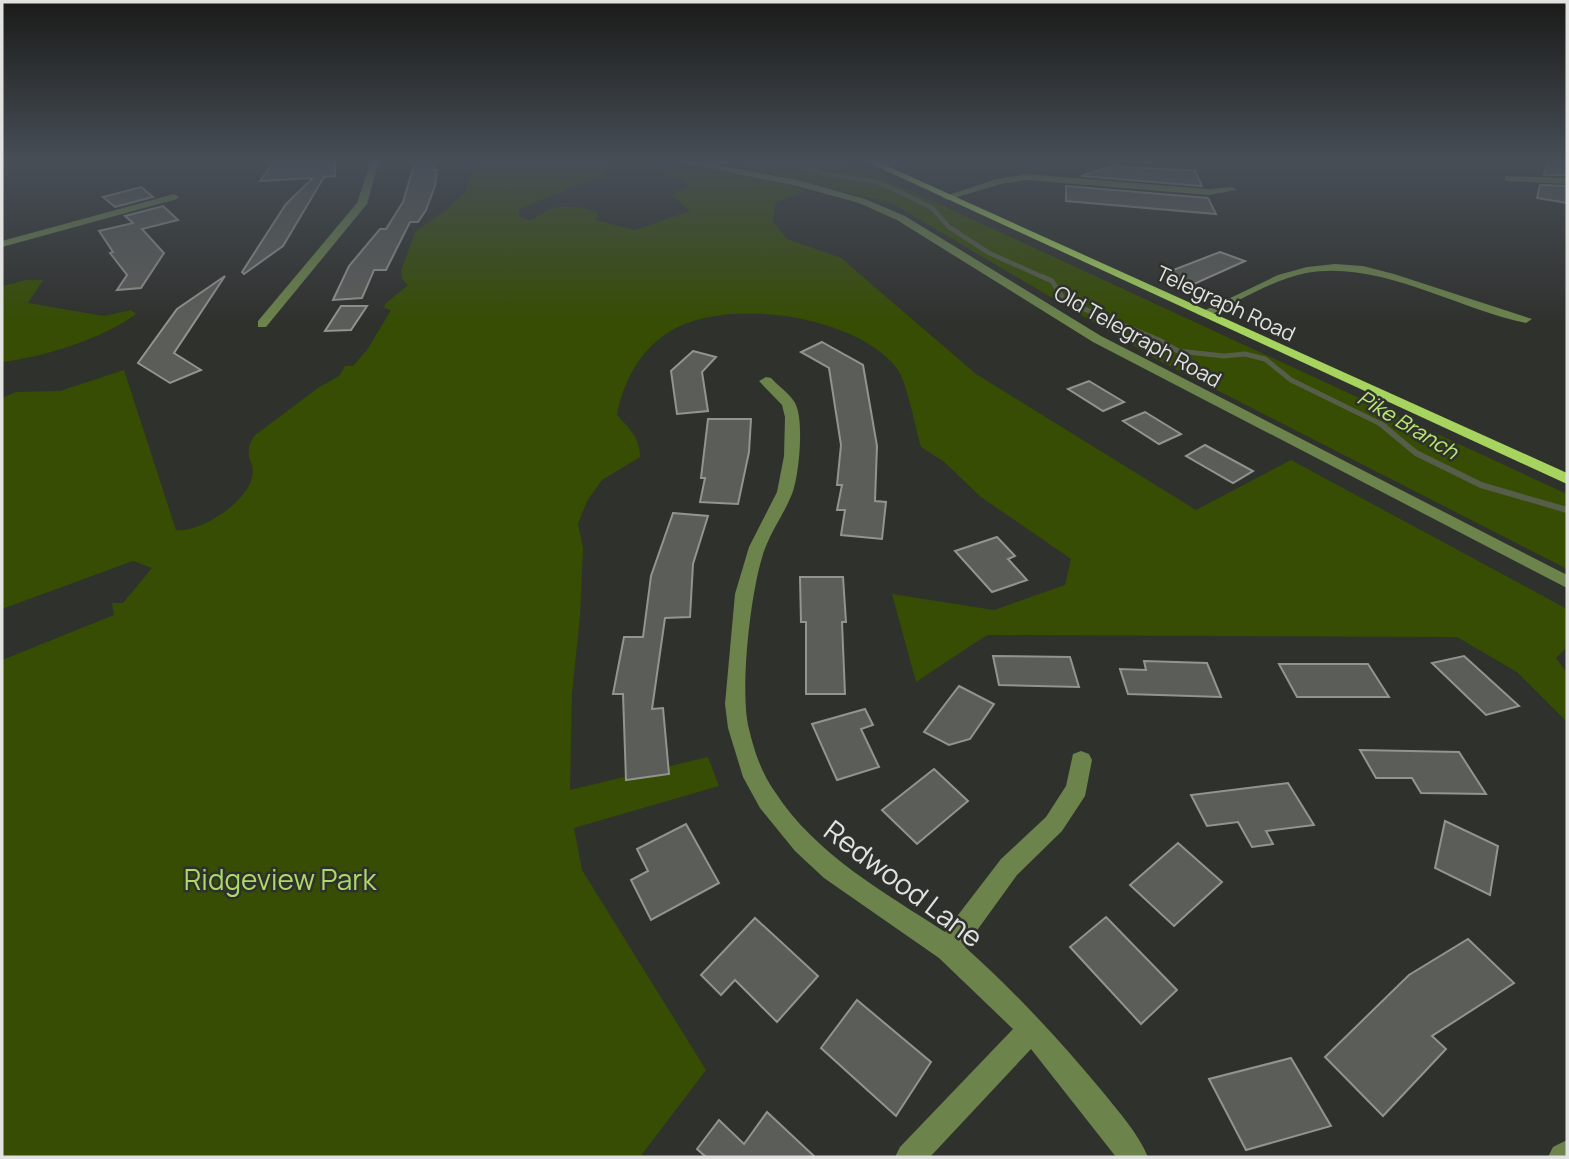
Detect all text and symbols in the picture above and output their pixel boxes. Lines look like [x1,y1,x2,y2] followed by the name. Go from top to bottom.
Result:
[1152,259,1300,347] street label: Telegraph Road
[1049,278,1227,394] street label: Old Telegraph Road
[1353,383,1465,466] water label: Pike Branch
[817,811,991,955] street label: Redwood Lane
[184,860,377,898] park label: Ridgeview Park

